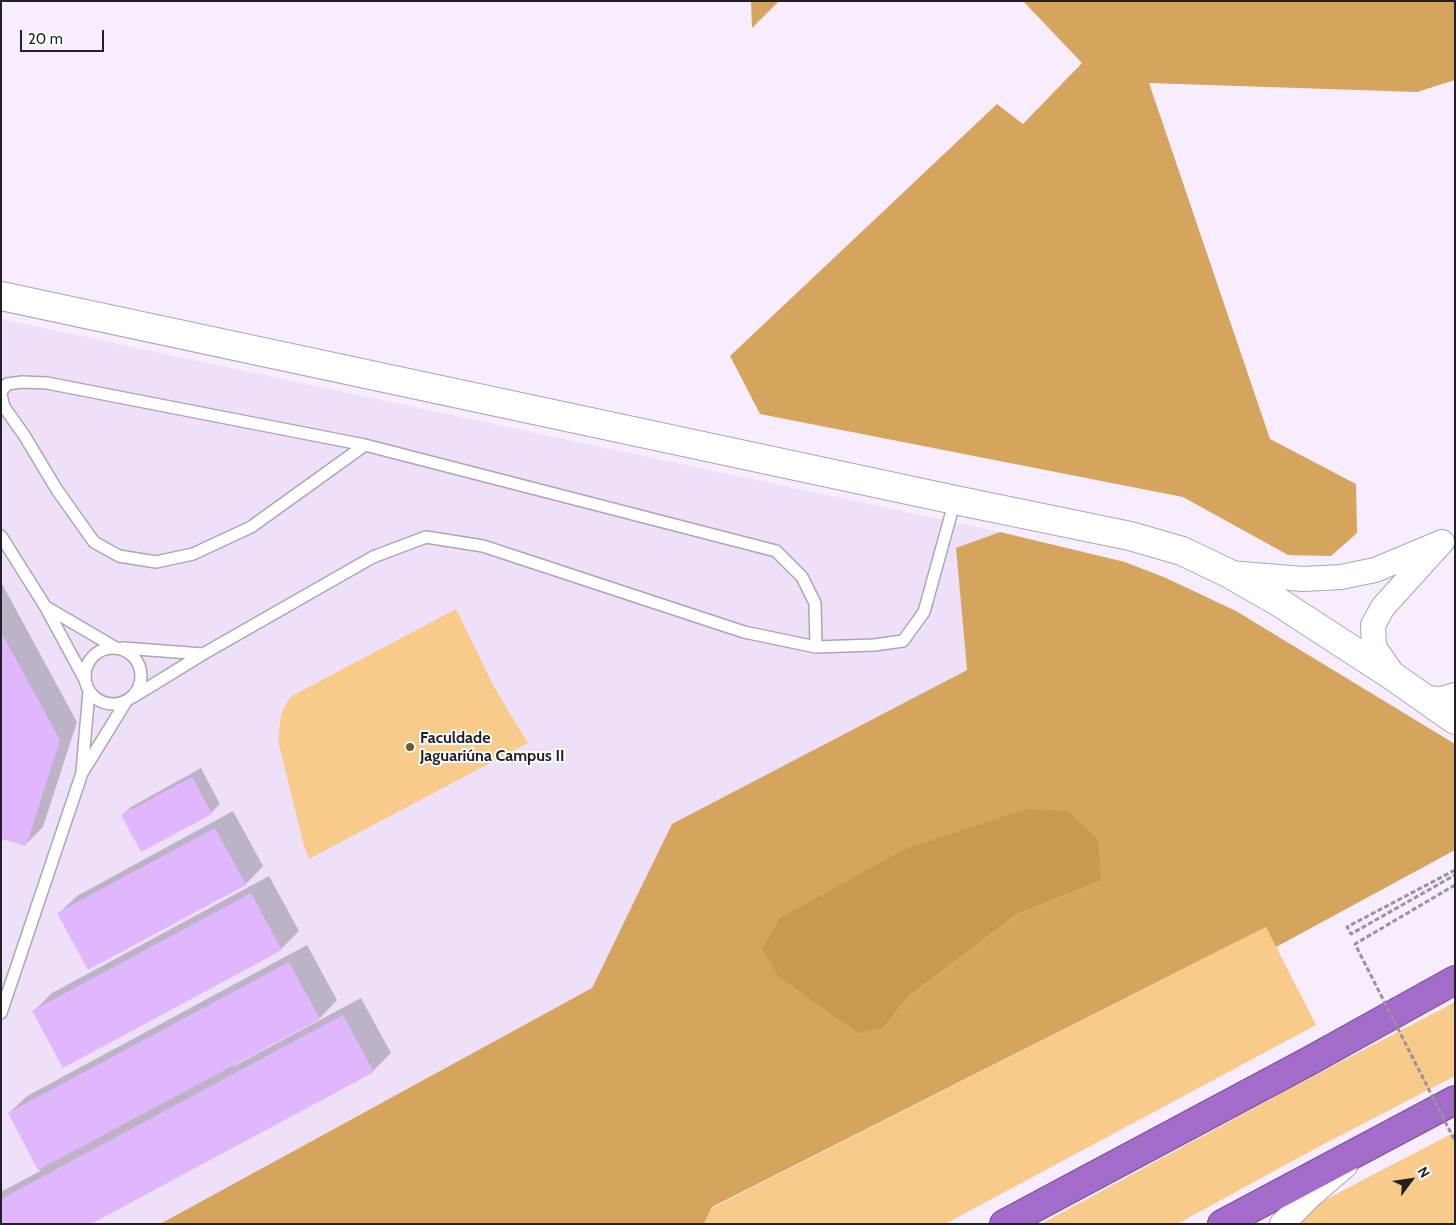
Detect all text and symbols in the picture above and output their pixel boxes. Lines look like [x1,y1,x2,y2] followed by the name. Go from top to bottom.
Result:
[22,20,106,52] scale bar
[28,30,63,48] text: 20 m
[420,728,564,766] place label: Faculdade Jaguariúna Campus II
[404,741,416,753] marker: Faculdade Jaguariúna Campus II
[1386,1155,1436,1205] north arrow
[1414,1163,1434,1181] text: N

